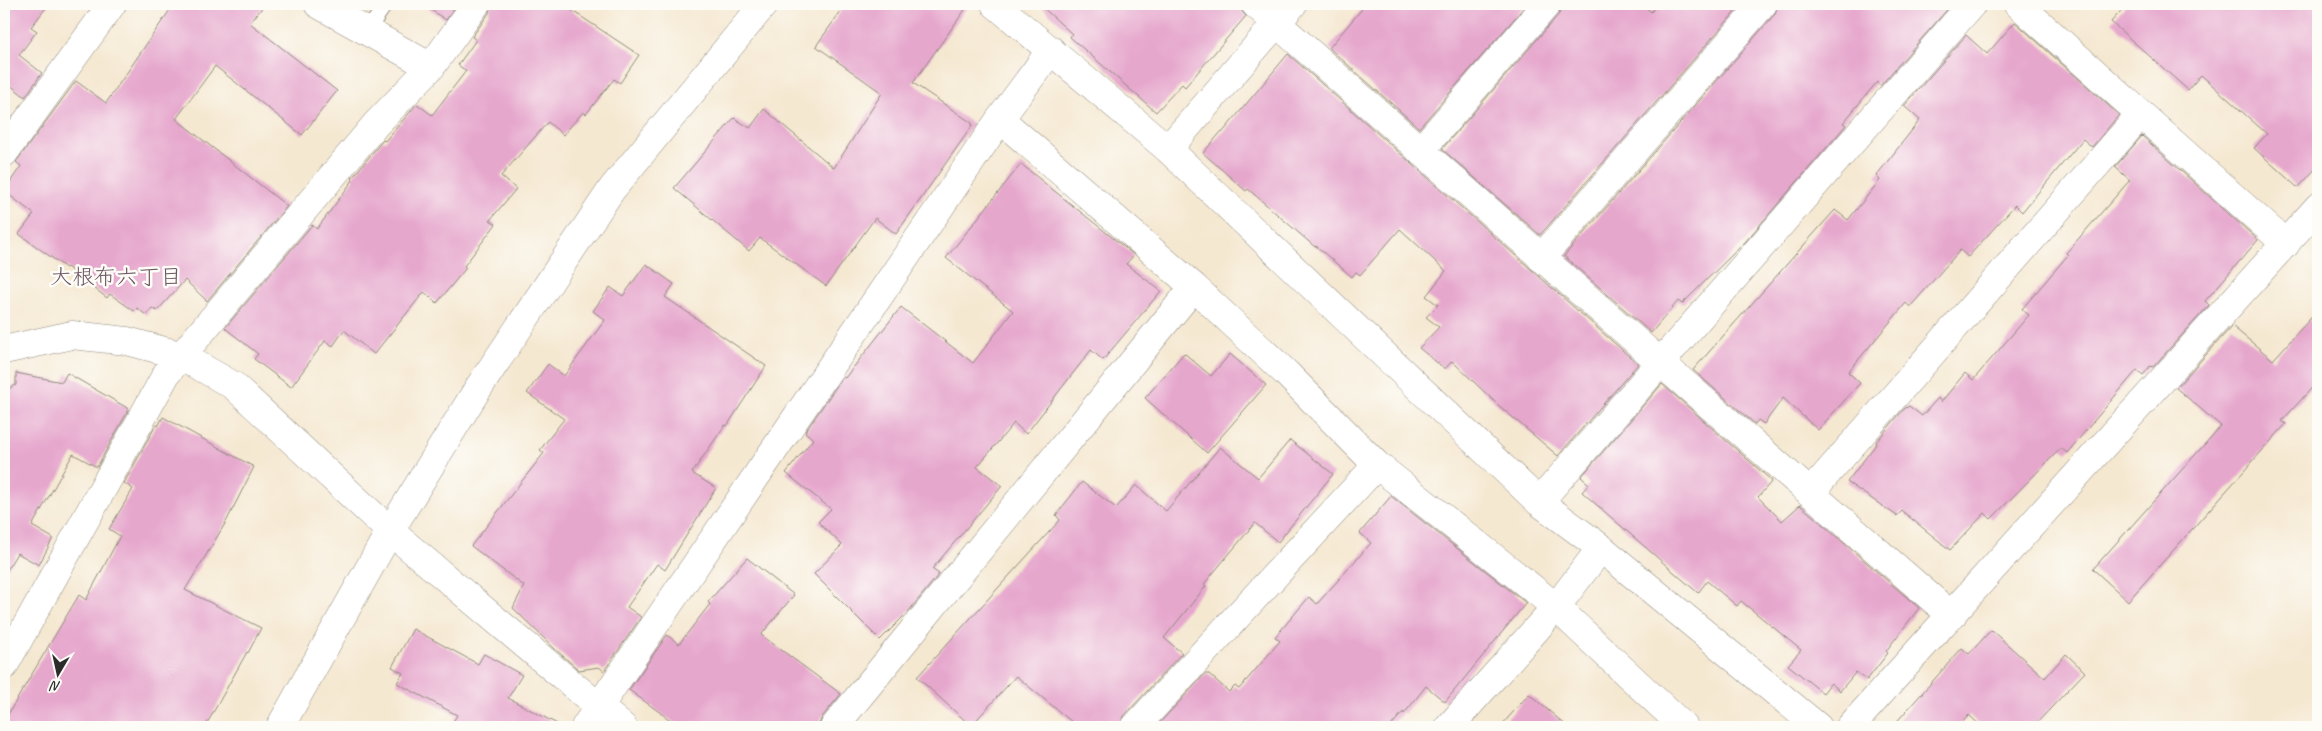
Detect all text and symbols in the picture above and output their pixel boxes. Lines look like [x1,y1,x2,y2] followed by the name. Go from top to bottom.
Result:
[50,263,182,291] district label: 大根布六丁目
[32,648,82,698] north arrow
[48,677,62,695] text: N

